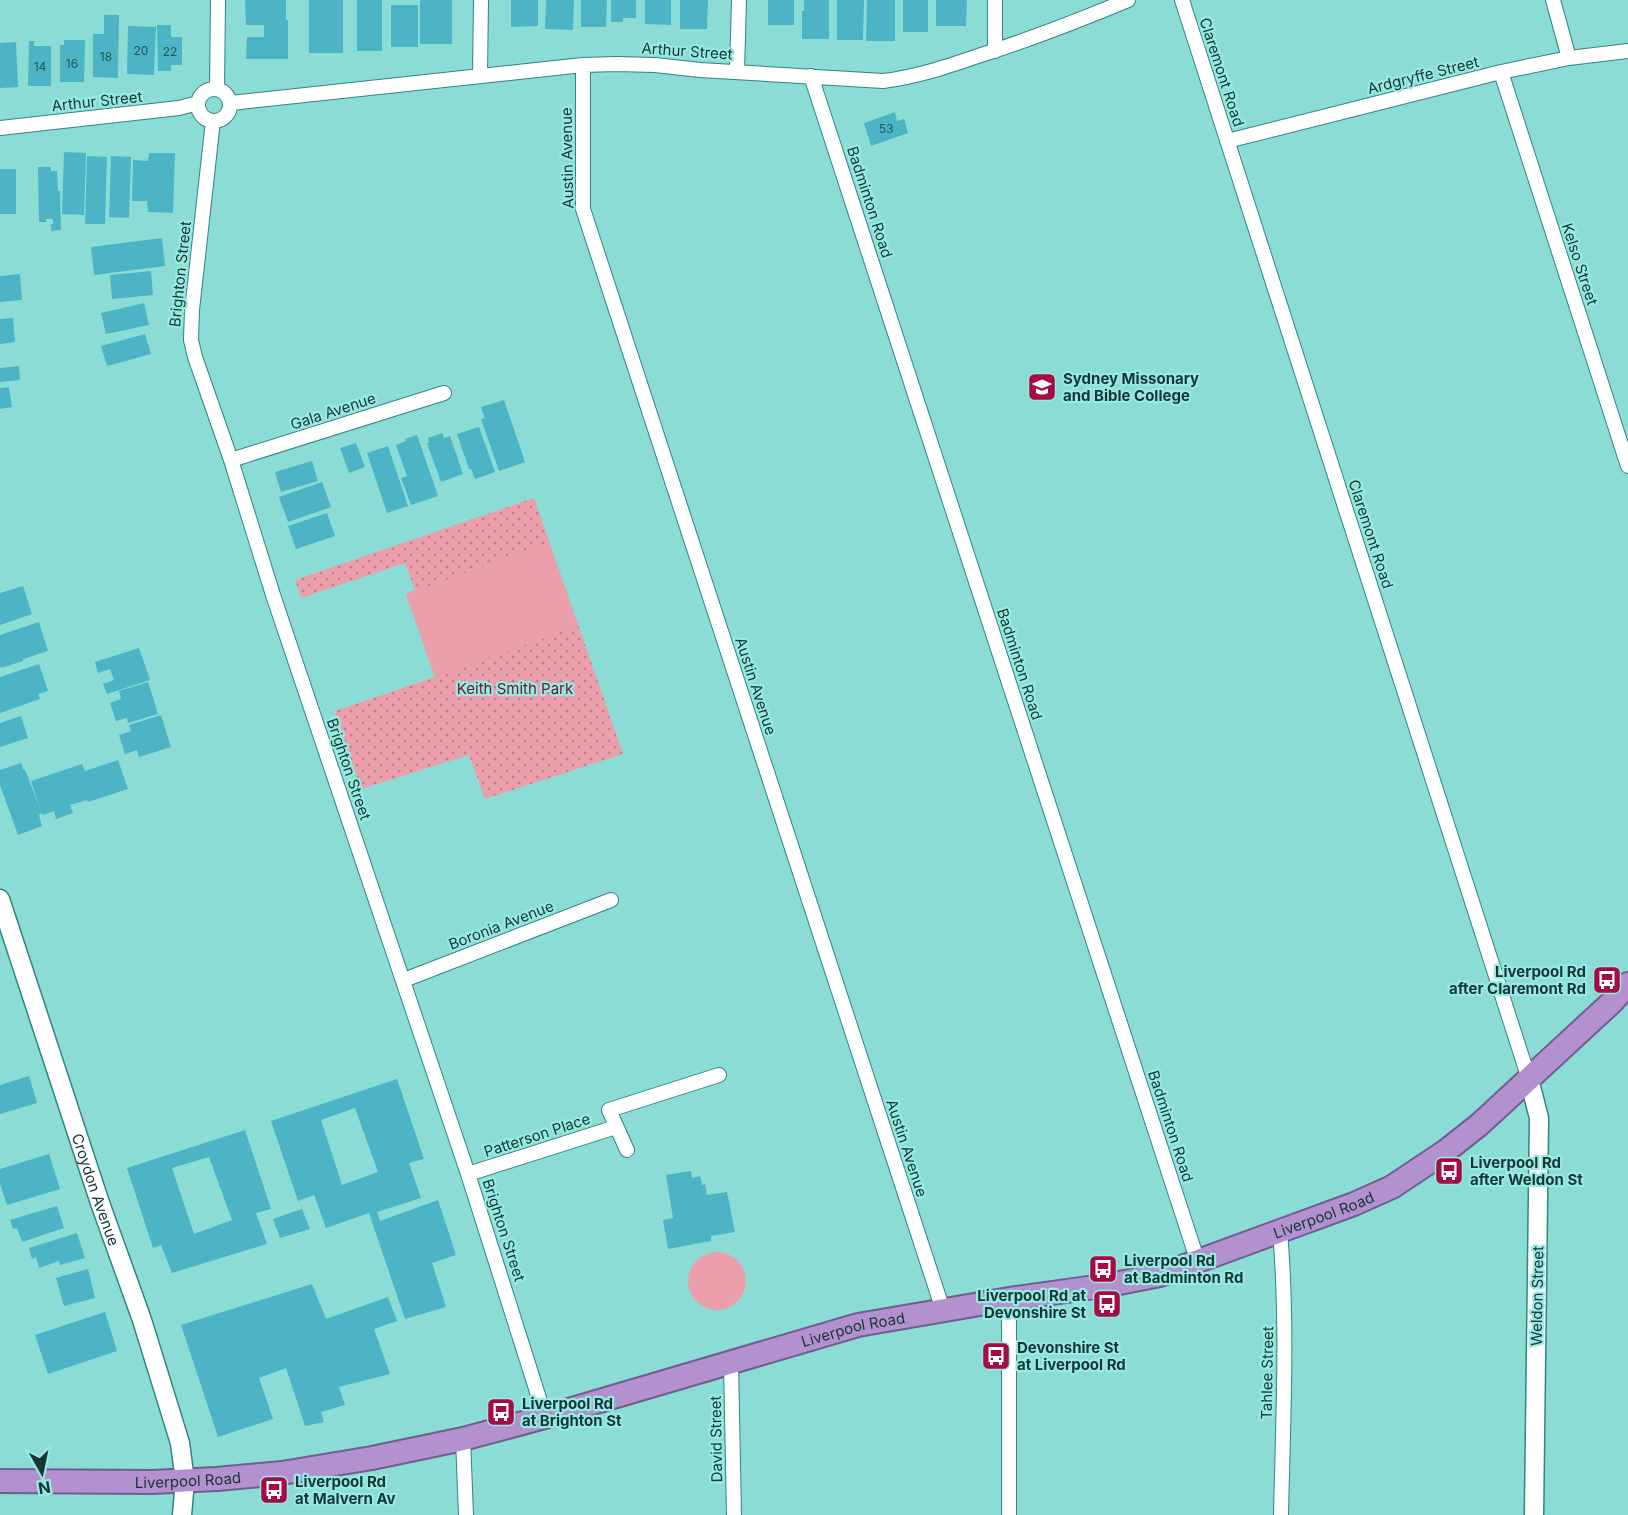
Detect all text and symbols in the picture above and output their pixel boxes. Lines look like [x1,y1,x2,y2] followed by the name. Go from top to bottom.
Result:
[1195,15,1249,129] street label: Claremont Road
[641,38,733,64] street label: Arthur Street
[134,43,148,58] house number: 20
[163,44,177,59] house number: 22
[100,49,112,64] house number: 18
[1365,52,1481,98] street label: Ardgryffe Street
[66,56,78,71] house number: 16
[34,59,47,74] house number: 14
[51,87,143,115] street label: Arthur Street
[557,107,577,209] street label: Austin Avenue
[879,121,893,136] house number: 53
[843,144,897,260] street label: Badminton Road
[165,220,195,328] street label: Brighton Street
[1558,220,1602,308] street label: Kelso Street
[1063,369,1199,405] place label: Sydney Missonary and Bible College
[1026,371,1058,403] school or university icon: Sydney Missonary and Bible College
[288,388,378,434] street label: Gala Avenue
[1344,477,1398,591] street label: Claremont Road
[993,606,1047,722] street label: Badminton Road
[731,635,781,737] street label: Austin Avenue
[457,679,574,698] park label: Keith Smith Park
[323,716,375,823] street label: Brighton Street
[446,896,556,954] street label: Boronia Avenue
[1449,962,1586,998] place label: Liverpool Rd after Claremont Rd
[1591,964,1623,996] bus stop icon: Liverpool Rd after Claremont Rd
[1144,1068,1198,1184] street label: Badminton Road
[882,1097,932,1199] street label: Austin Avenue
[481,1109,593,1161] street label: Patterson Place
[68,1131,124,1248] street label: Croydon Avenue
[1470,1153,1583,1189] place label: Liverpool Rd after Weldon St
[1433,1155,1465,1187] bus stop icon: Liverpool Rd after Weldon St
[479,1176,530,1284] street label: Brighton Street
[1270,1187,1377,1242] street label: Liverpool Road
[1527,1246,1547,1346] street label: Weldon Street
[1124,1251,1244,1287] place label: Liverpool Rd at Badminton Rd
[1087,1253,1119,1285] bus stop icon: Liverpool Rd at Badminton Rd
[977,1286,1087,1322] place label: Liverpool Rd at Devonshire St
[1091,1288,1123,1320] bus stop icon: Liverpool Rd at Devonshire St
[799,1308,906,1351] street label: Liverpool Road
[1257,1326,1277,1420] street label: Tahlee Street
[1017,1338,1126,1374] place label: Devonshire St at Liverpool Rd
[980,1340,1012,1372] bus stop icon: Devonshire St at Liverpool Rd
[522,1394,622,1430] place label: Liverpool Rd at Brighton St
[706,1395,726,1483] street label: David Street
[485,1396,517,1428] bus stop icon: Liverpool Rd at Brighton St
[12,1443,72,1503] north arrow
[135,1467,242,1492] street label: Liverpool Road
[295,1472,396,1508] place label: Liverpool Rd at Malvern Av
[258,1474,290,1506] bus stop icon: Liverpool Rd at Malvern Av
[37,1477,52,1499] text: N

